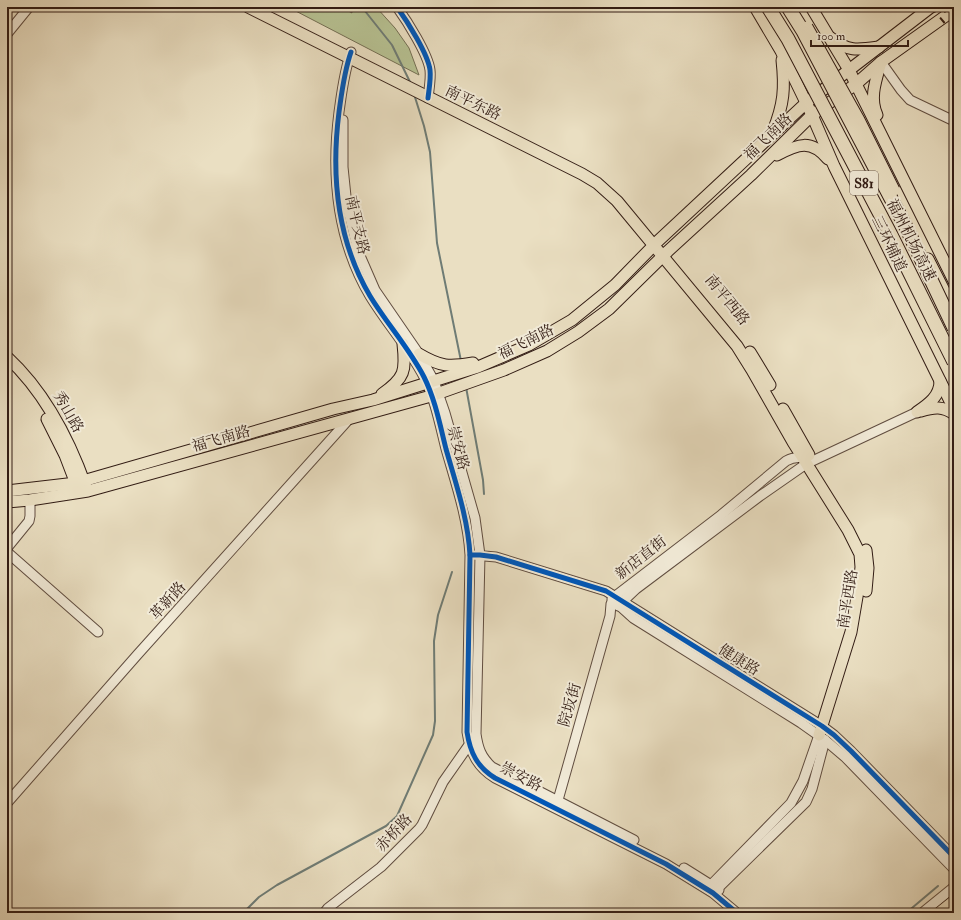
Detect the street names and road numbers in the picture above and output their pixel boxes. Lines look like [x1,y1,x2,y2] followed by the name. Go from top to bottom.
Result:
[442,81,504,125] street label: 南平东路
[740,109,796,165] street label: 福飞南路
[850,171,878,195] road number: S81
[341,194,373,256] street label: 南平支路
[882,196,940,284] street label: 福州机场高速
[867,213,911,275] street label: 三环辅道
[701,271,753,329] street label: 南平西路
[495,320,557,364] street label: 福飞南路
[49,388,87,436] street label: 秀山路
[190,422,252,456] street label: 福飞南路
[443,424,473,472] street label: 崇安路
[612,532,670,584] street label: 新店直街
[834,568,862,630] street label: 南平西路
[146,578,190,624] street label: 革新路
[715,640,763,680] street label: 健康路
[555,681,585,729] street label: 院坂街
[497,758,545,796] street label: 崇安路
[372,810,416,856] street label: 赤桥路

